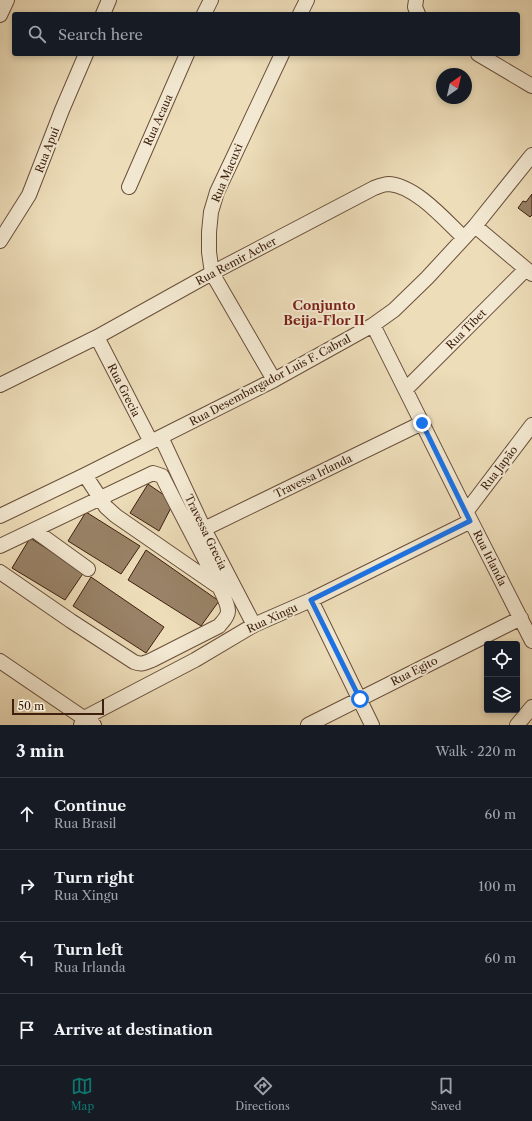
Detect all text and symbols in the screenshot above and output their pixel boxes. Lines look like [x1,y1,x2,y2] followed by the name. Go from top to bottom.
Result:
[12,12,520,56] search box
[26,23,48,45] icon: search
[58,25,143,44] text: Search here
[436,68,472,104] north arrow
[140,92,176,148] street label: Rua Acaua
[32,124,62,175] street label: Rua Apui
[208,141,246,205] street label: Rua Macuxi
[193,234,279,288] street label: Rua Remir Acher
[283,297,365,328] district label: Conjunto Beija-Flor II
[443,306,489,352] street label: Rua Tibet
[187,331,354,429] street label: Rua Desembargador Luis F. Cabral
[105,361,143,419] street label: Rua Grecia
[413,414,431,432] route end
[478,443,520,493] street label: Rua Japão
[272,451,354,501] street label: Travessa Irlanda
[182,492,230,572] street label: Travessa Grecia
[470,528,510,588] street label: Rua Irlanda
[244,600,300,636] street label: Rua Xingu
[484,641,520,713] map controls
[484,641,520,677] button: locate
[388,653,440,689] street label: Rua Egito
[484,677,520,713] button: layers
[351,690,369,708] route start
[12,697,104,716] scale bar
[18,699,44,713] text: 50 m
[16,741,65,761] text: 3 min
[436,743,516,759] text: Walk · 220 m
[54,796,126,815] text: Continue
[16,803,38,825] icon: ahead
[485,806,516,822] text: 60 m
[54,815,116,831] text: Rua Brasil
[54,868,134,887] text: Turn right
[16,875,38,897] icon: right
[478,878,516,894] text: 100 m
[54,887,119,903] text: Rua Xingu
[54,940,123,959] text: Turn left
[16,947,38,969] icon: left
[485,950,516,966] text: 60 m
[54,959,126,975] text: Rua Irlanda
[16,1019,38,1041] icon: arrive
[54,1020,213,1039] text: Arrive at destination
[71,1075,94,1113] tab: Map
[235,1075,290,1113] tab: Directions
[431,1075,461,1113] tab: Saved

